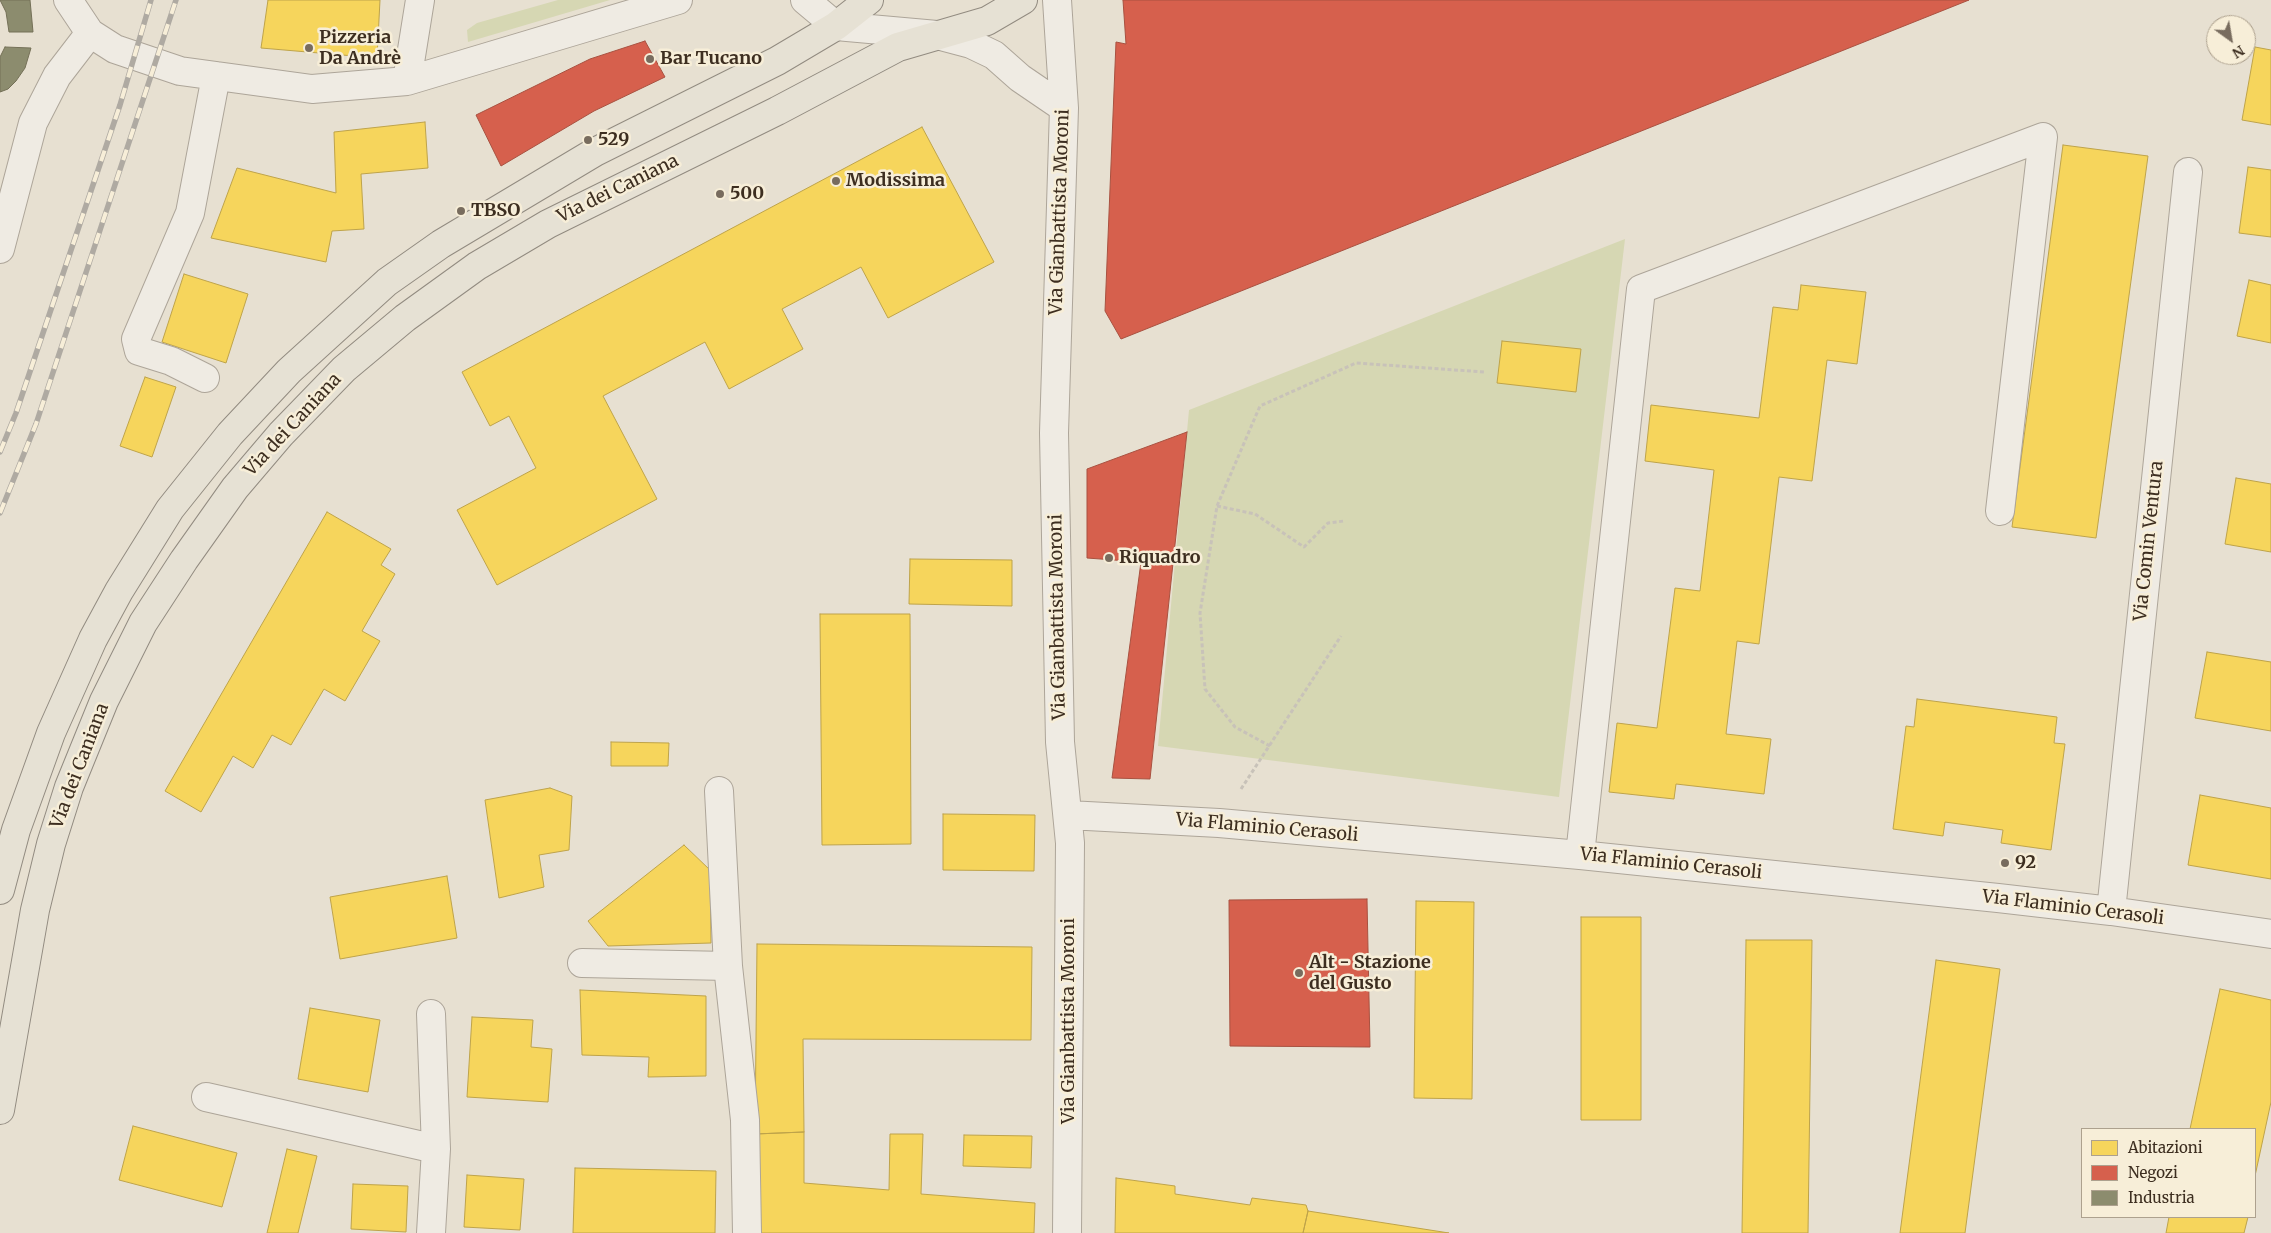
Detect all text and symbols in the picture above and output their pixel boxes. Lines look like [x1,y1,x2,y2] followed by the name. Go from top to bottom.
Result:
[2206,15,2256,65] north arrow
[319,27,401,70] place label: Pizzeria Da Andrè
[2229,41,2248,62] text: N
[303,42,315,54] marker: Pizzeria Da Andrè
[660,48,762,70] place label: Bar Tucano
[644,53,656,65] marker: Bar Tucano
[1046,109,1074,315] street label: Via Gianbattista Moroni
[598,129,629,151] place label: 529
[582,134,594,146] marker: 529
[554,150,682,228] street label: Via dei Caniana
[846,170,945,192] place label: Modissima
[830,175,842,187] marker: Modissima
[730,183,764,205] place label: 500
[714,188,726,200] marker: 500
[471,200,521,222] place label: TBSO
[455,205,467,217] marker: TBSO
[240,369,346,481] street label: Via dei Caniana
[2130,460,2168,622] street label: Via Comin Ventura
[1045,514,1071,720] street label: Via Gianbattista Moroni
[1119,547,1200,569] place label: Riquadro
[1103,552,1115,564] marker: Riquadro
[46,700,114,832] street label: Via dei Caniana
[1175,809,1359,847] street label: Via Flaminio Cerasoli
[1579,844,1763,884] street label: Via Flaminio Cerasoli
[2015,852,2036,874] place label: 92
[1999,857,2011,869] marker: 92
[1981,886,2165,930] street label: Via Flaminio Cerasoli
[1058,918,1080,1124] street label: Via Gianbattista Moroni
[1309,952,1431,994] place label: Alt - Stazione del Gusto
[1293,967,1305,979] marker: Alt - Stazione del Gusto
[2081,1128,2256,1218] legend
[2128,1138,2203,1157] text: Abitazioni
[2128,1163,2178,1182] text: Negozi
[2128,1188,2195,1207] text: Industria

